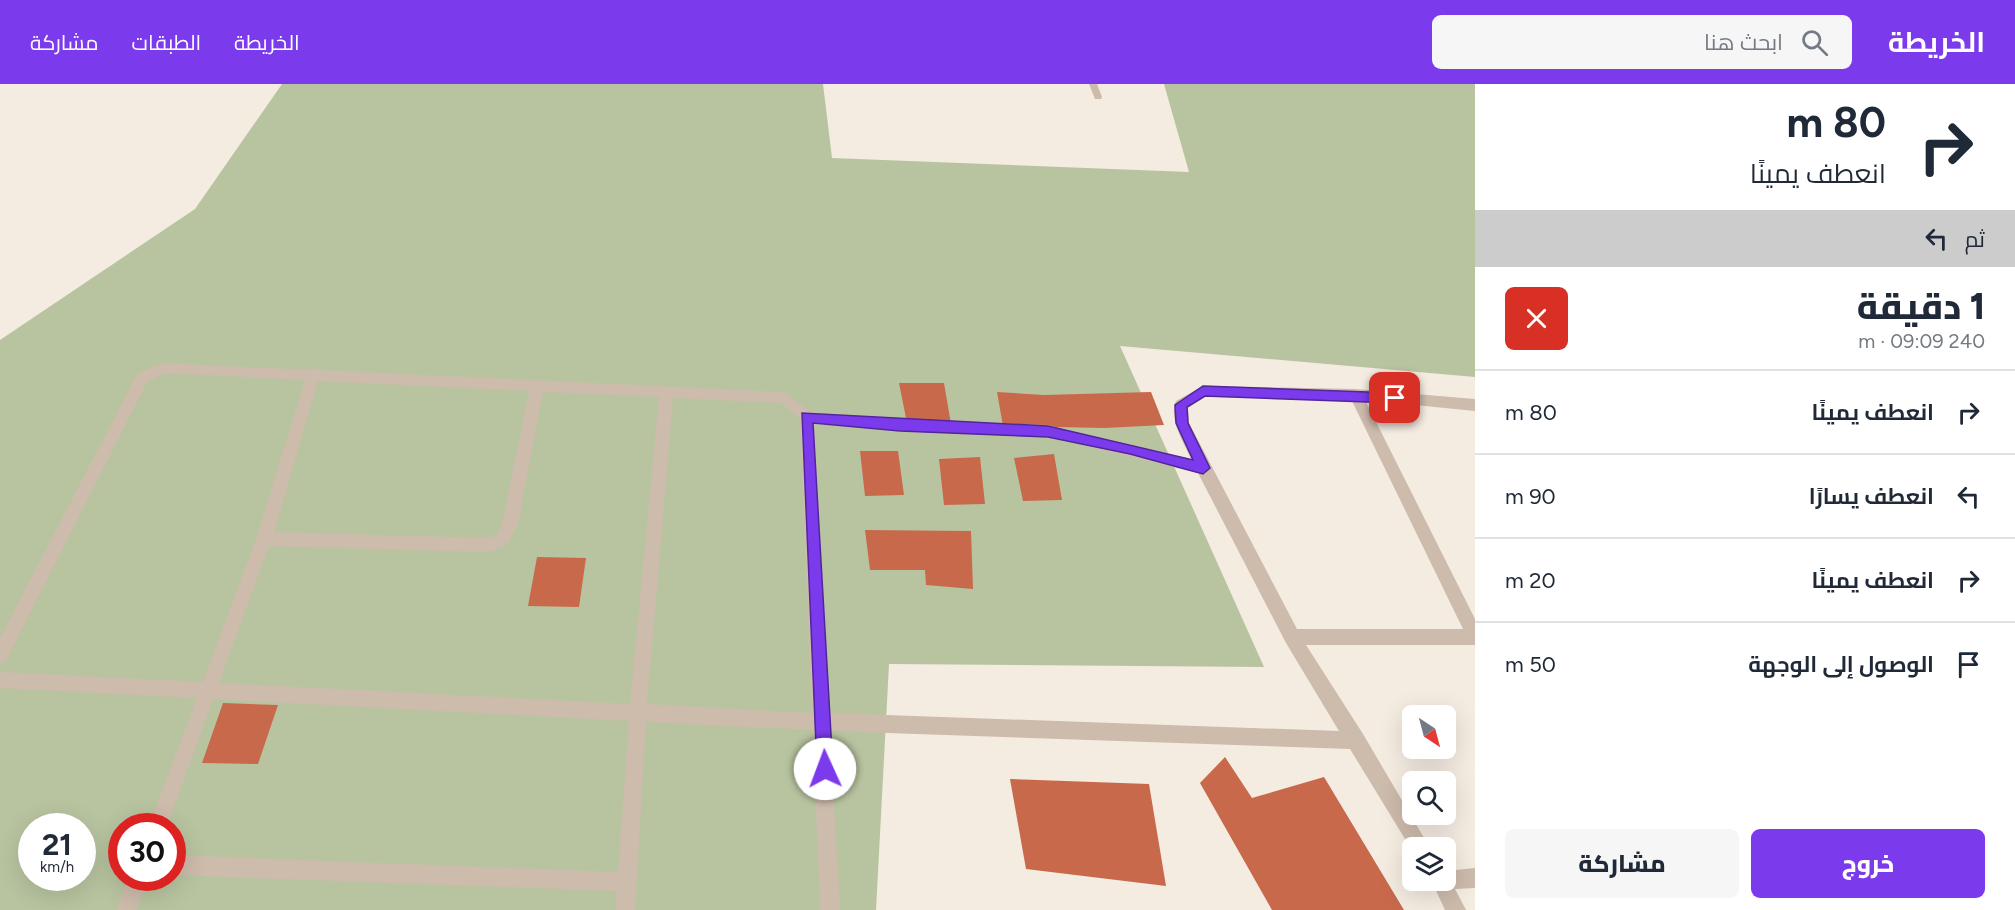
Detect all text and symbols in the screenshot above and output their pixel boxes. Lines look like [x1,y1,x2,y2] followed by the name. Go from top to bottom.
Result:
[1432,15,1852,69] search box
[1888,25,1985,59] text: الخريطة
[1798,26,1831,59] icon: search
[1704,29,1783,56] text: ابحث هنا
[30,30,99,55] text: مشاركة
[132,30,201,55] text: الطبقات
[234,30,300,55] text: الخريطة
[1786,97,1886,148] text: 80 m
[1907,108,1985,186] icon: right
[1750,157,1886,190] text: انعطف يمينًا
[1920,222,1953,255] icon: left
[1965,226,1985,253] text: ثم
[1857,285,1985,328] text: 1 دقيقة
[1505,287,1568,350] button: close
[1858,329,1985,353] text: 240 m · 09:09
[1369,372,1420,423] pin
[1378,381,1411,414] icon: arrive
[1952,396,1985,429] icon: right
[1505,399,1557,426] text: 80 m
[1811,399,1934,426] text: انعطف يمينًا
[1952,480,1985,513] icon: left
[1505,483,1556,510] text: 90 m
[1809,483,1934,510] text: انعطف يسارًا
[1952,564,1985,597] icon: right
[1505,567,1556,594] text: 20 m
[1811,567,1934,594] text: انعطف يمينًا
[1952,648,1985,681] icon: arrive
[1505,651,1556,678] text: 50 m
[1748,651,1934,678] text: الوصول إلى الوجهة
[1402,705,1456,759] north arrow
[1402,705,1456,891] map controls
[793,737,857,801] position arrow
[1402,771,1456,825] button: search
[108,813,186,891] speed limit sign: 30
[42,826,72,863] text: 21
[1505,829,1739,898] button: مشاركة
[1751,829,1985,898] button: خروج
[1402,837,1456,891] button: layers
[40,858,74,876] text: km/h

